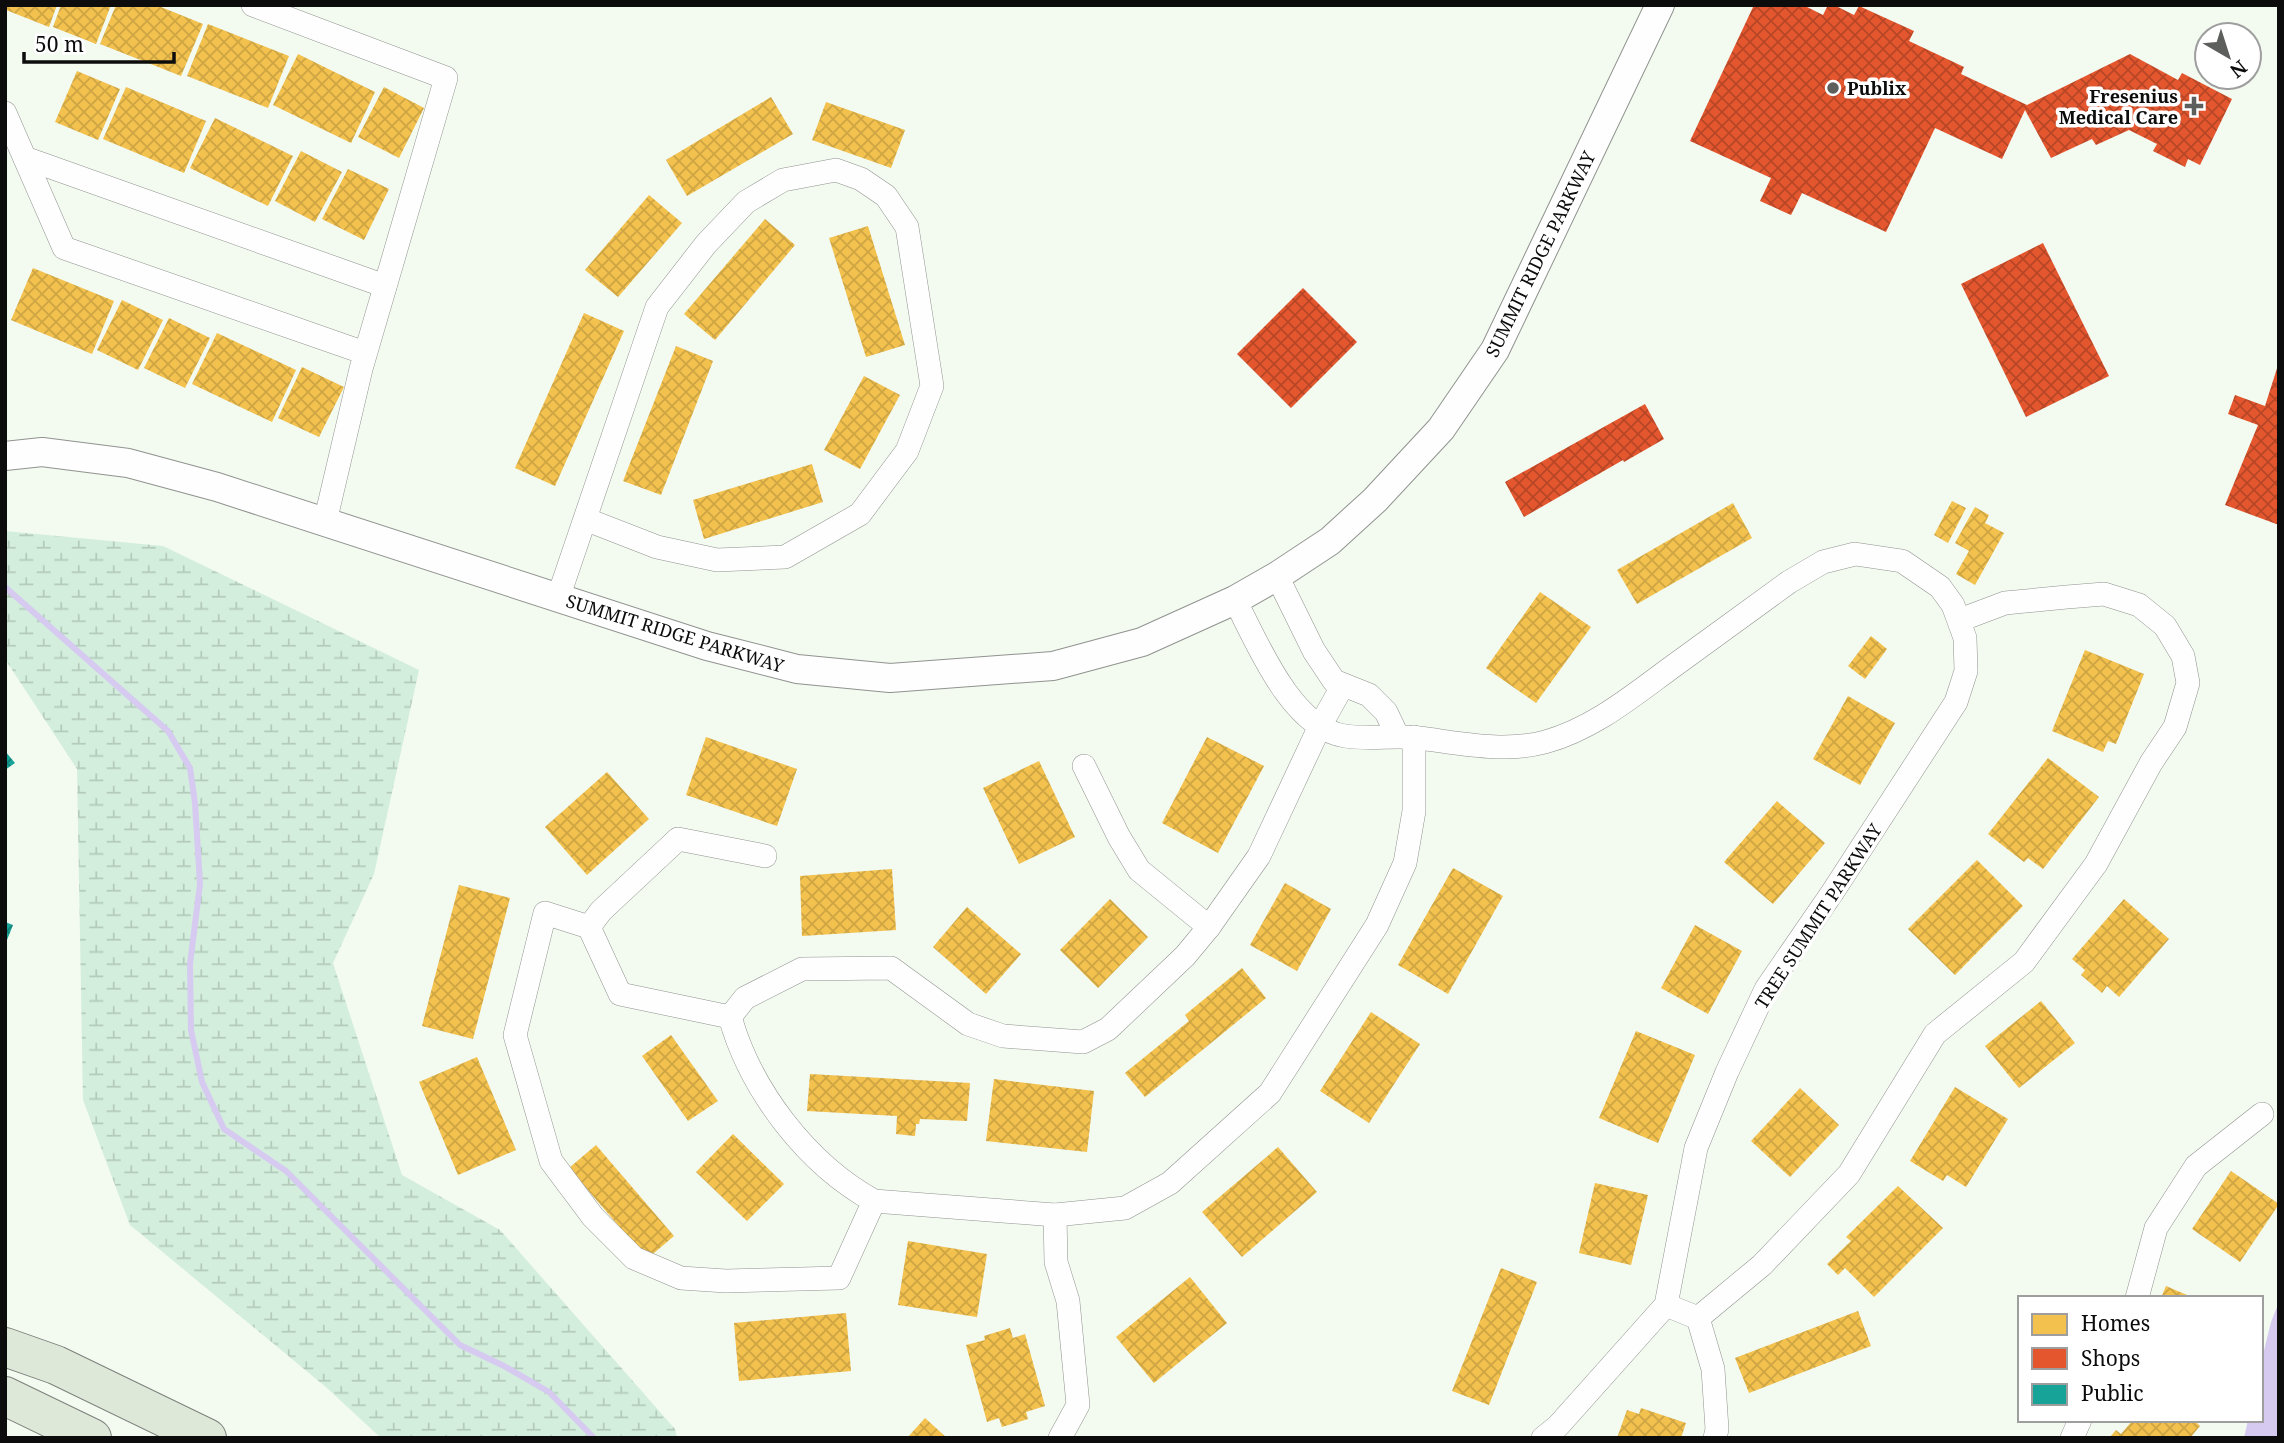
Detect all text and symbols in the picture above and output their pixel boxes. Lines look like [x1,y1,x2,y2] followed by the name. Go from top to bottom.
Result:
[24,21,175,65] scale bar
[2193,21,2263,91] north arrow
[35,30,84,58] text: 50 m
[2225,54,2253,84] text: N
[1847,76,1907,100] place label: Publix
[1825,80,1841,96] marker: Publix
[2059,84,2178,129] place label: Fresenius Medical Care
[2184,96,2204,116] marker: Fresenius Medical Care
[1480,146,1601,361] street label: SUMMIT RIDGE PARKWAY
[563,588,787,678] street label: SUMMIT RIDGE PARKWAY
[1749,818,1887,1013] street label: TREE SUMMIT PARKWAY
[2018,1296,2263,1422] legend
[2081,1309,2150,1337] text: Homes
[2081,1344,2140,1372] text: Shops
[2081,1379,2143,1407] text: Public

